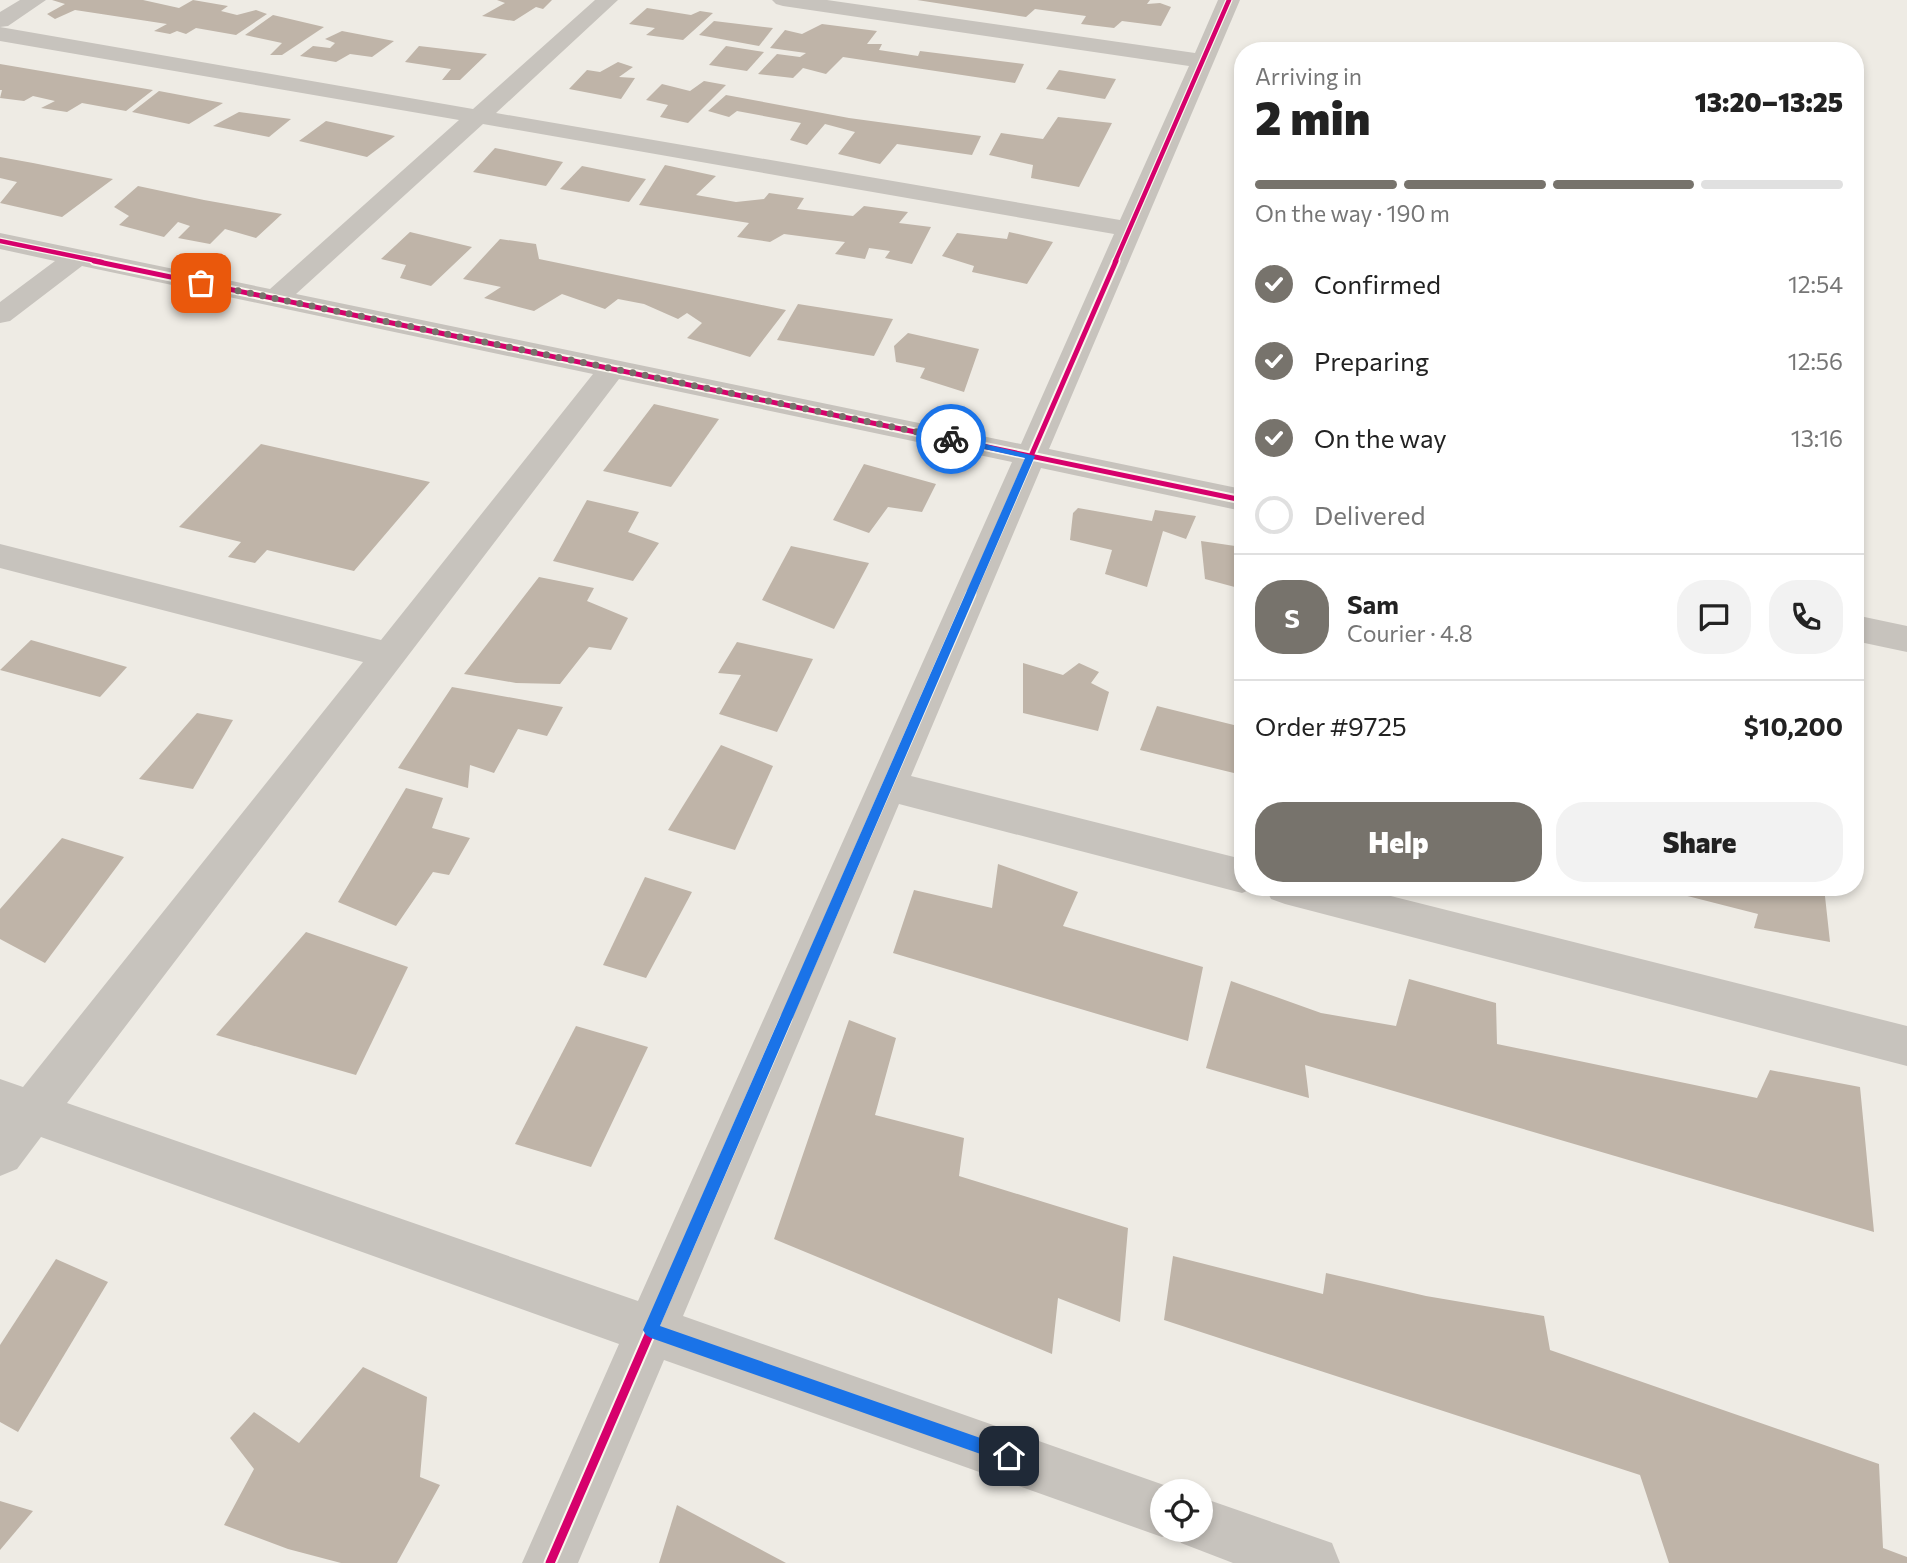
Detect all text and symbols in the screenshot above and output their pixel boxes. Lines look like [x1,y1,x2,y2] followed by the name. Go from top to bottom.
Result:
[1255,62,1362,90] text: Arriving in
[1695,86,1843,117] text: 13:20–13:25
[1255,88,1371,144] text: 2 min
[1255,199,1450,227] text: On the way · 190 m
[171,253,231,313] pin
[182,264,220,302] icon: bag
[1255,265,1293,303] icon: check
[1314,268,1441,299] text: Confirmed
[1788,270,1843,298] text: 12:54
[1255,342,1293,380] icon: check
[1314,345,1429,376] text: Preparing
[1788,347,1843,375] text: 12:56
[916,404,986,474] courier
[1255,419,1293,457] icon: check
[932,420,970,458] icon: bike
[1314,422,1447,453] text: On the way
[1791,424,1843,452] text: 13:16
[1314,499,1425,530] text: Delivered
[1677,580,1751,654] button: chat
[1769,580,1843,654] button: phone
[1347,588,1399,619] text: Sam
[1284,602,1300,633] text: S
[1347,619,1473,647] text: Courier · 4.8
[1255,710,1407,741] text: Order #9725
[1744,710,1843,741] text: $10,200
[1255,802,1542,882] button: Help
[1556,802,1843,882] button: Share
[979,1426,1039,1486] pin
[990,1437,1028,1475] icon: home
[1150,1479,1213,1542] map controls
[1150,1479,1213,1542] button: locate

